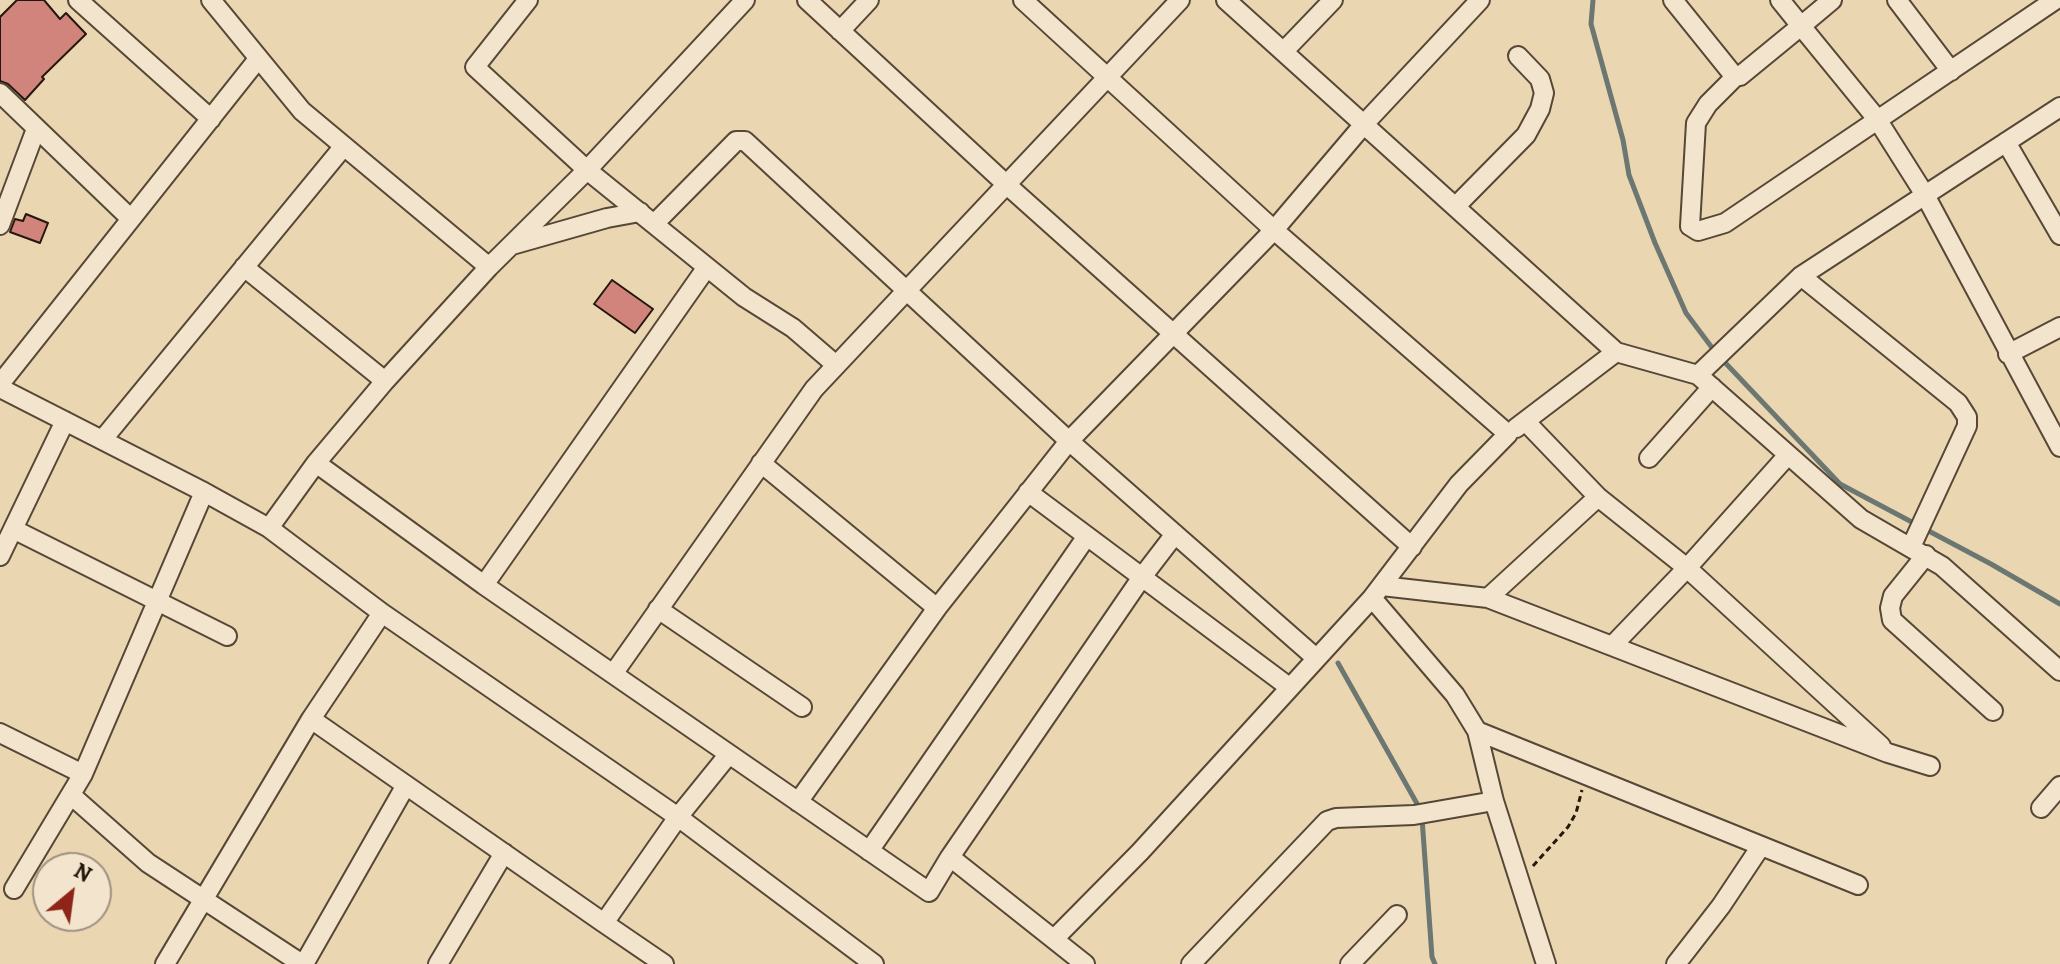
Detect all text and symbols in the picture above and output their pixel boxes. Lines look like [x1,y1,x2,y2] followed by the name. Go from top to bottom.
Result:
[32,852,112,932] north arrow
[68,856,97,890] text: N

